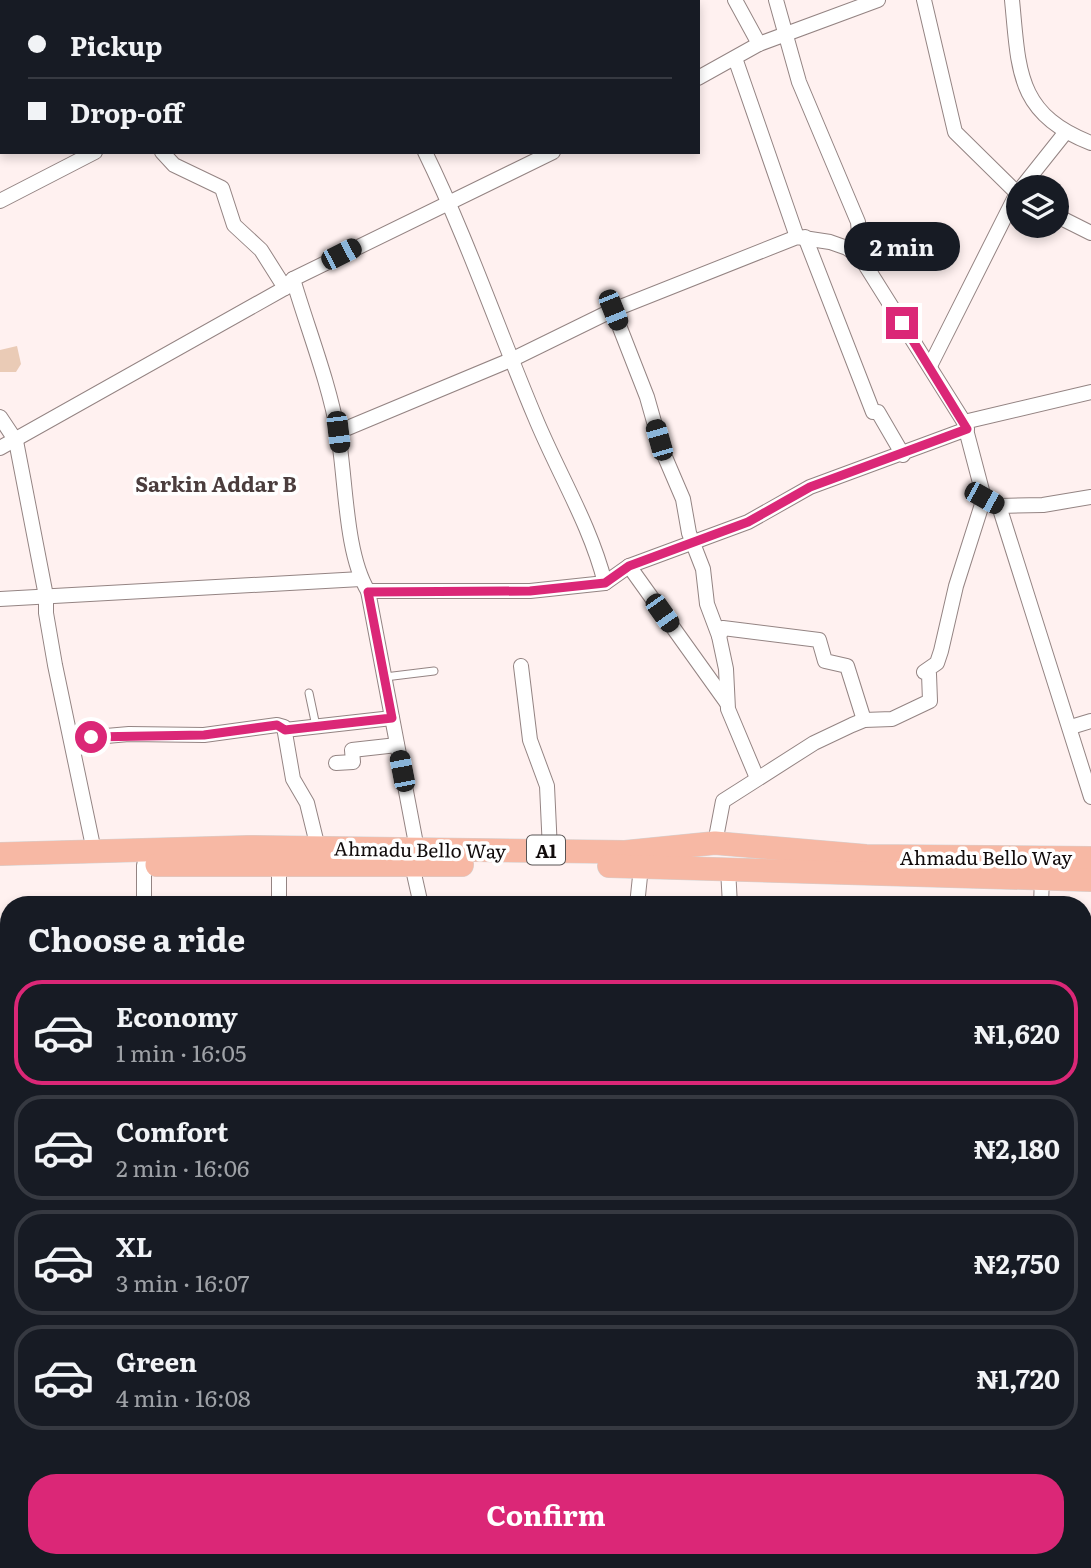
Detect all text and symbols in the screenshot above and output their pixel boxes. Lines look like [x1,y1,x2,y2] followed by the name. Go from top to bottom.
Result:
[70,25,162,64] text: Pickup
[70,92,183,131] text: Drop-off
[1006,175,1069,238] map controls
[1006,175,1069,238] button: layers
[844,222,960,270] callout: 2 min
[870,229,934,263] text: 2 min
[318,235,365,273] car
[596,287,631,333] car
[886,307,918,339] route end
[326,410,351,454] car
[644,417,675,463] car
[135,467,297,498] district label: Sarkin Addar B
[961,479,1008,517] car
[642,590,683,636] car
[75,721,107,753] route start
[388,748,417,794] car
[334,833,506,865] street label: Ahmadu Bello Way
[527,836,565,864] road number: A1
[900,843,1072,871] street label: Ahmadu Bello Way
[28,914,245,962] text: Choose a ride
[116,996,238,1035] text: Economy
[32,1001,95,1064] icon: car
[974,1013,1060,1052] text: ₦1,620
[116,1035,246,1069] text: 1 min · 16:05
[116,1111,228,1150] text: Comfort
[32,1116,95,1179] icon: car
[974,1128,1060,1167] text: ₦2,180
[116,1150,249,1184] text: 2 min · 16:06
[116,1226,153,1265] text: XL
[32,1231,95,1294] icon: car
[974,1243,1060,1282] text: ₦2,750
[116,1265,249,1299] text: 3 min · 16:07
[116,1341,197,1380] text: Green
[32,1346,95,1409] icon: car
[977,1358,1060,1397] text: ₦1,720
[116,1380,251,1414] text: 4 min · 16:08
[28,1474,1064,1554] button: Confirm

